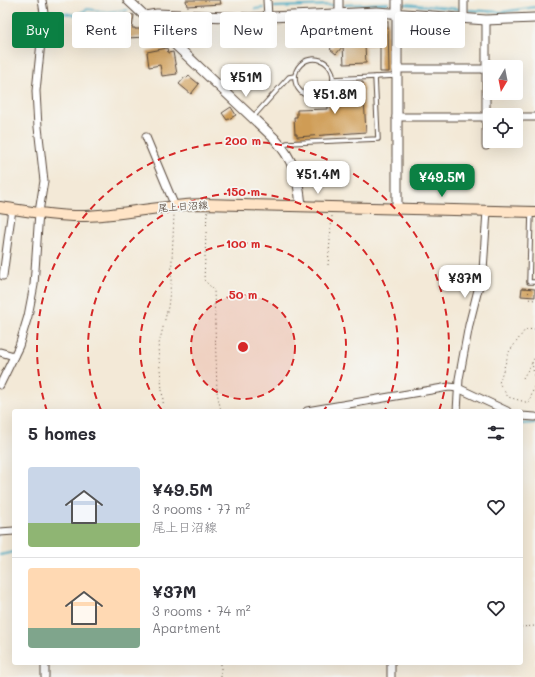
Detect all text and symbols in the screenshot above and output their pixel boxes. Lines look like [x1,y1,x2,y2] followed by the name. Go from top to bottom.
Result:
[12,12,64,48] chip: Buy
[72,12,131,48] chip: Rent
[139,12,212,48] chip: Filters
[220,12,277,48] chip: New
[285,12,387,48] chip: Apartment
[395,12,465,48] chip: House
[483,60,523,100] north arrow
[483,60,523,148] map controls
[222,64,270,98] pin: ¥51M
[230,68,262,85] text: ¥51M
[302,81,368,115] pin: ¥51.8M
[313,85,357,102] text: ¥51.8M
[483,108,523,148] button: locate
[225,132,261,148] text: 200 m
[285,161,351,195] pin: ¥51.4M
[409,164,475,198] pin: ¥49.5M
[296,165,340,182] text: ¥51.4M
[419,168,465,185] text: ¥49.5M
[226,183,260,199] text: 150 m
[158,197,208,215] street label: 尾上日沼線
[226,235,260,251] text: 100 m
[441,265,489,299] pin: ¥37M
[448,269,482,286] text: ¥37M
[229,286,257,302] text: 50 m
[236,340,250,354] centre of rings
[28,422,96,444] text: 5 homes
[485,422,507,444] icon: filters
[152,478,213,500] text: ¥49.5M
[60,483,108,531] icon: home
[485,496,507,518] icon: heart
[152,500,250,517] text: 3 rooms · 77 m²
[152,518,217,535] text: 尾上日沼線
[152,580,197,602] text: ¥37M
[60,584,108,632] icon: home
[485,597,507,619] icon: heart
[152,602,251,619] text: 3 rooms · 74 m²
[152,619,221,636] text: Apartment

